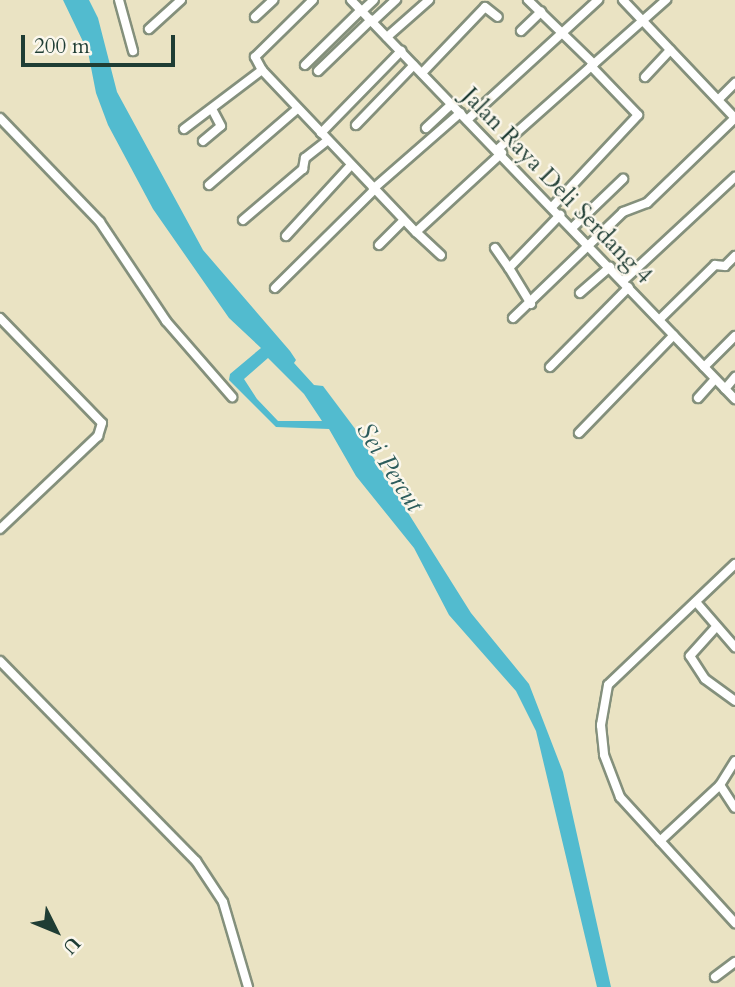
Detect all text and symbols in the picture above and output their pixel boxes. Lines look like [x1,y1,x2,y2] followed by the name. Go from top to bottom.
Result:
[24,21,178,65] scale bar
[34,32,90,61] text: 200 m
[456,82,658,290] street label: Jalan Raya Deli Serdang 4
[350,416,430,518] water label: Sei Percut
[21,896,91,966] north arrow
[57,931,86,960] text: U

